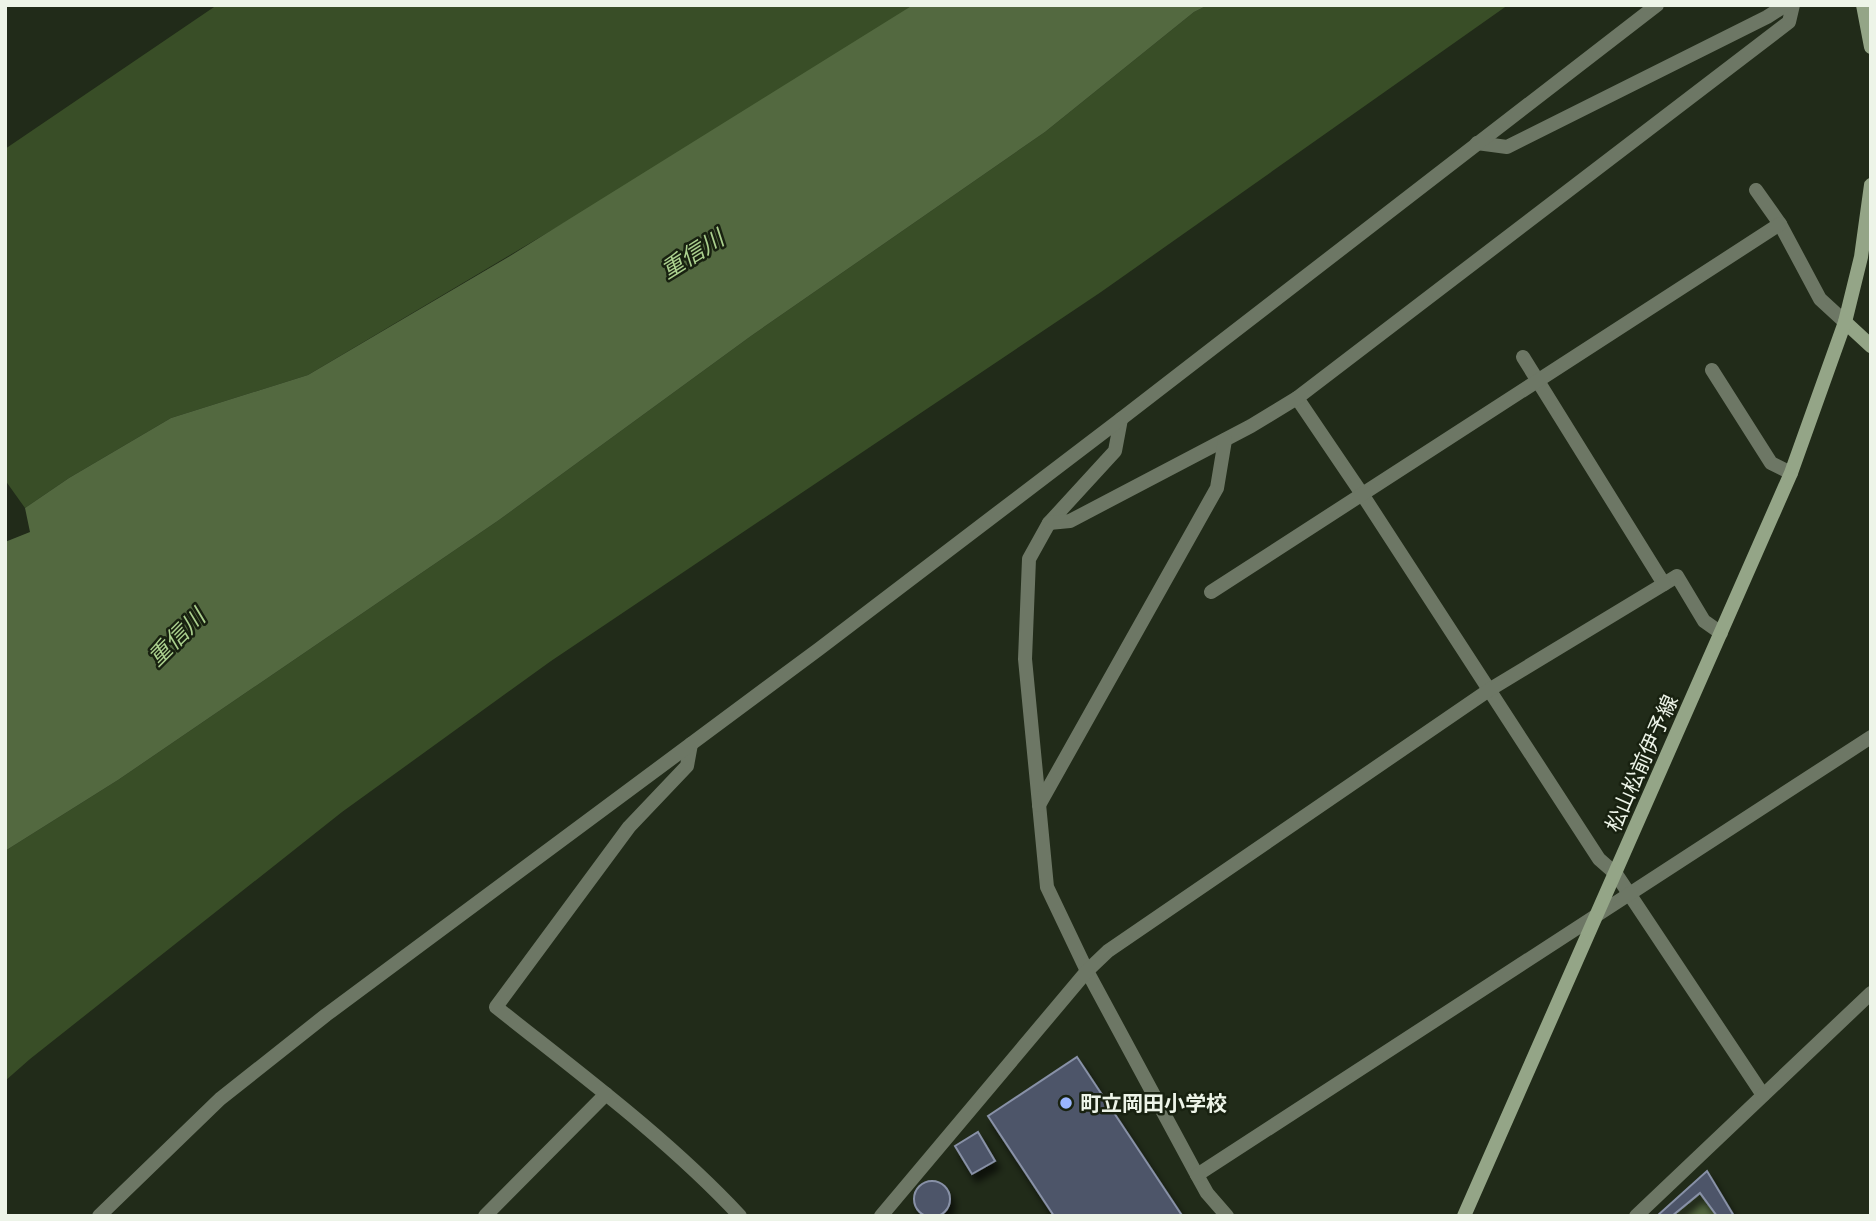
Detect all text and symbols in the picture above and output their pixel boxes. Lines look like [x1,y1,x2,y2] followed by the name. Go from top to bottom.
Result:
[656,224,730,283] water label: 重信川
[143,602,211,670] water label: 重信川
[1600,691,1682,835] street label: 松山松前伊予線
[1080,1091,1227,1115] place label: 町立岡田小学校
[1058,1095,1074,1111] marker: 町立岡田小学校

